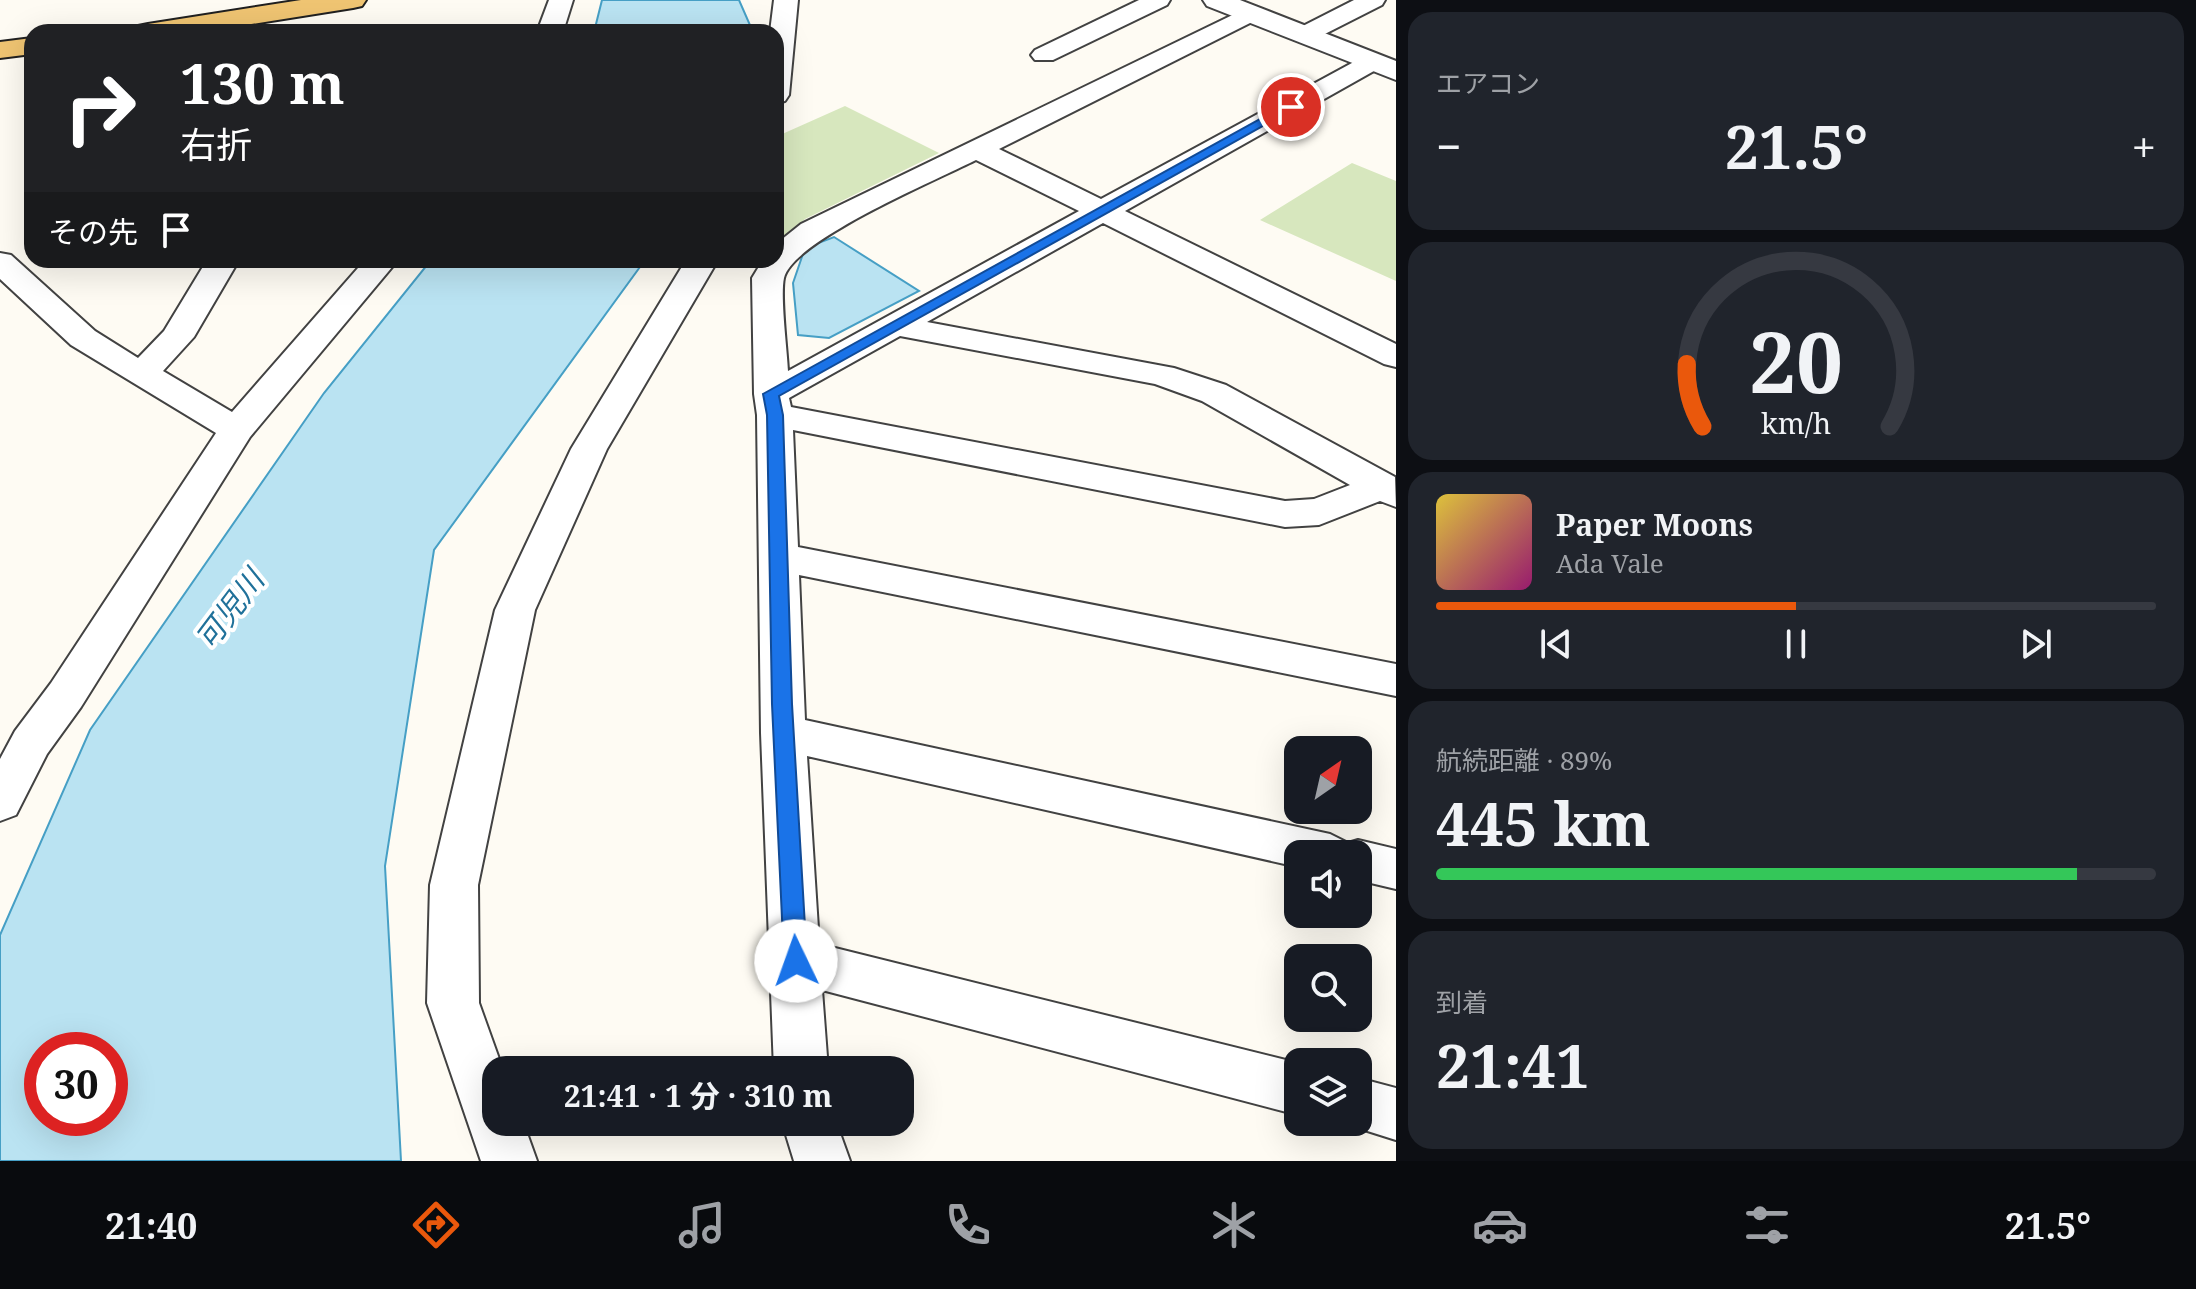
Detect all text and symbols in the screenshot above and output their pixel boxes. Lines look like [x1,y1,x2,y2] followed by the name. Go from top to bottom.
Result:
[180,44,345,120] text: 130 m
[48,56,152,160] icon: right
[1436,65,1540,101] text: エアコン
[1257,73,1325,141] pin
[1269,85,1313,129] icon: arrive
[1725,105,1868,187] text: 21.5°
[1436,116,1461,176] text: −
[2131,116,2156,176] text: +
[180,120,252,169] text: 右折
[154,208,198,252] icon: arrive
[48,211,138,252] text: その先
[1749,303,1843,416] text: 20
[1761,403,1831,442] text: km/h
[1556,504,1753,545] text: Paper Moons
[1556,545,1664,581] text: Ada Vale
[186,558,274,657] water label: 可児川
[1534,622,1578,666] icon: previous
[1774,622,1818,666] icon: pause
[2014,622,2058,666] icon: next
[1284,736,1372,824] north arrow
[1284,736,1372,1136] map controls
[1436,742,1612,778] text: 航続距離 · 89%
[1436,782,1651,864] text: 445 km
[1284,840,1372,928] button: sound
[754,919,838,1003] position arrow
[1284,944,1372,1032] button: search
[1436,984,1488,1020] text: 到着
[1436,1024,1590,1106] text: 21:41
[24,1032,128,1136] speed limit sign: 30
[1284,1048,1372,1136] button: layers
[564,1075,832,1116] text: 21:41 · 1 分 · 310 m
[408,1197,464,1253] icon: directions
[674,1197,730,1253] icon: music
[940,1197,996,1253] icon: phone
[1206,1197,1262,1253] icon: climate
[1472,1197,1528,1253] icon: car
[1739,1197,1795,1253] icon: filters
[105,1201,197,1250] text: 21:40
[2005,1201,2091,1250] text: 21.5°

